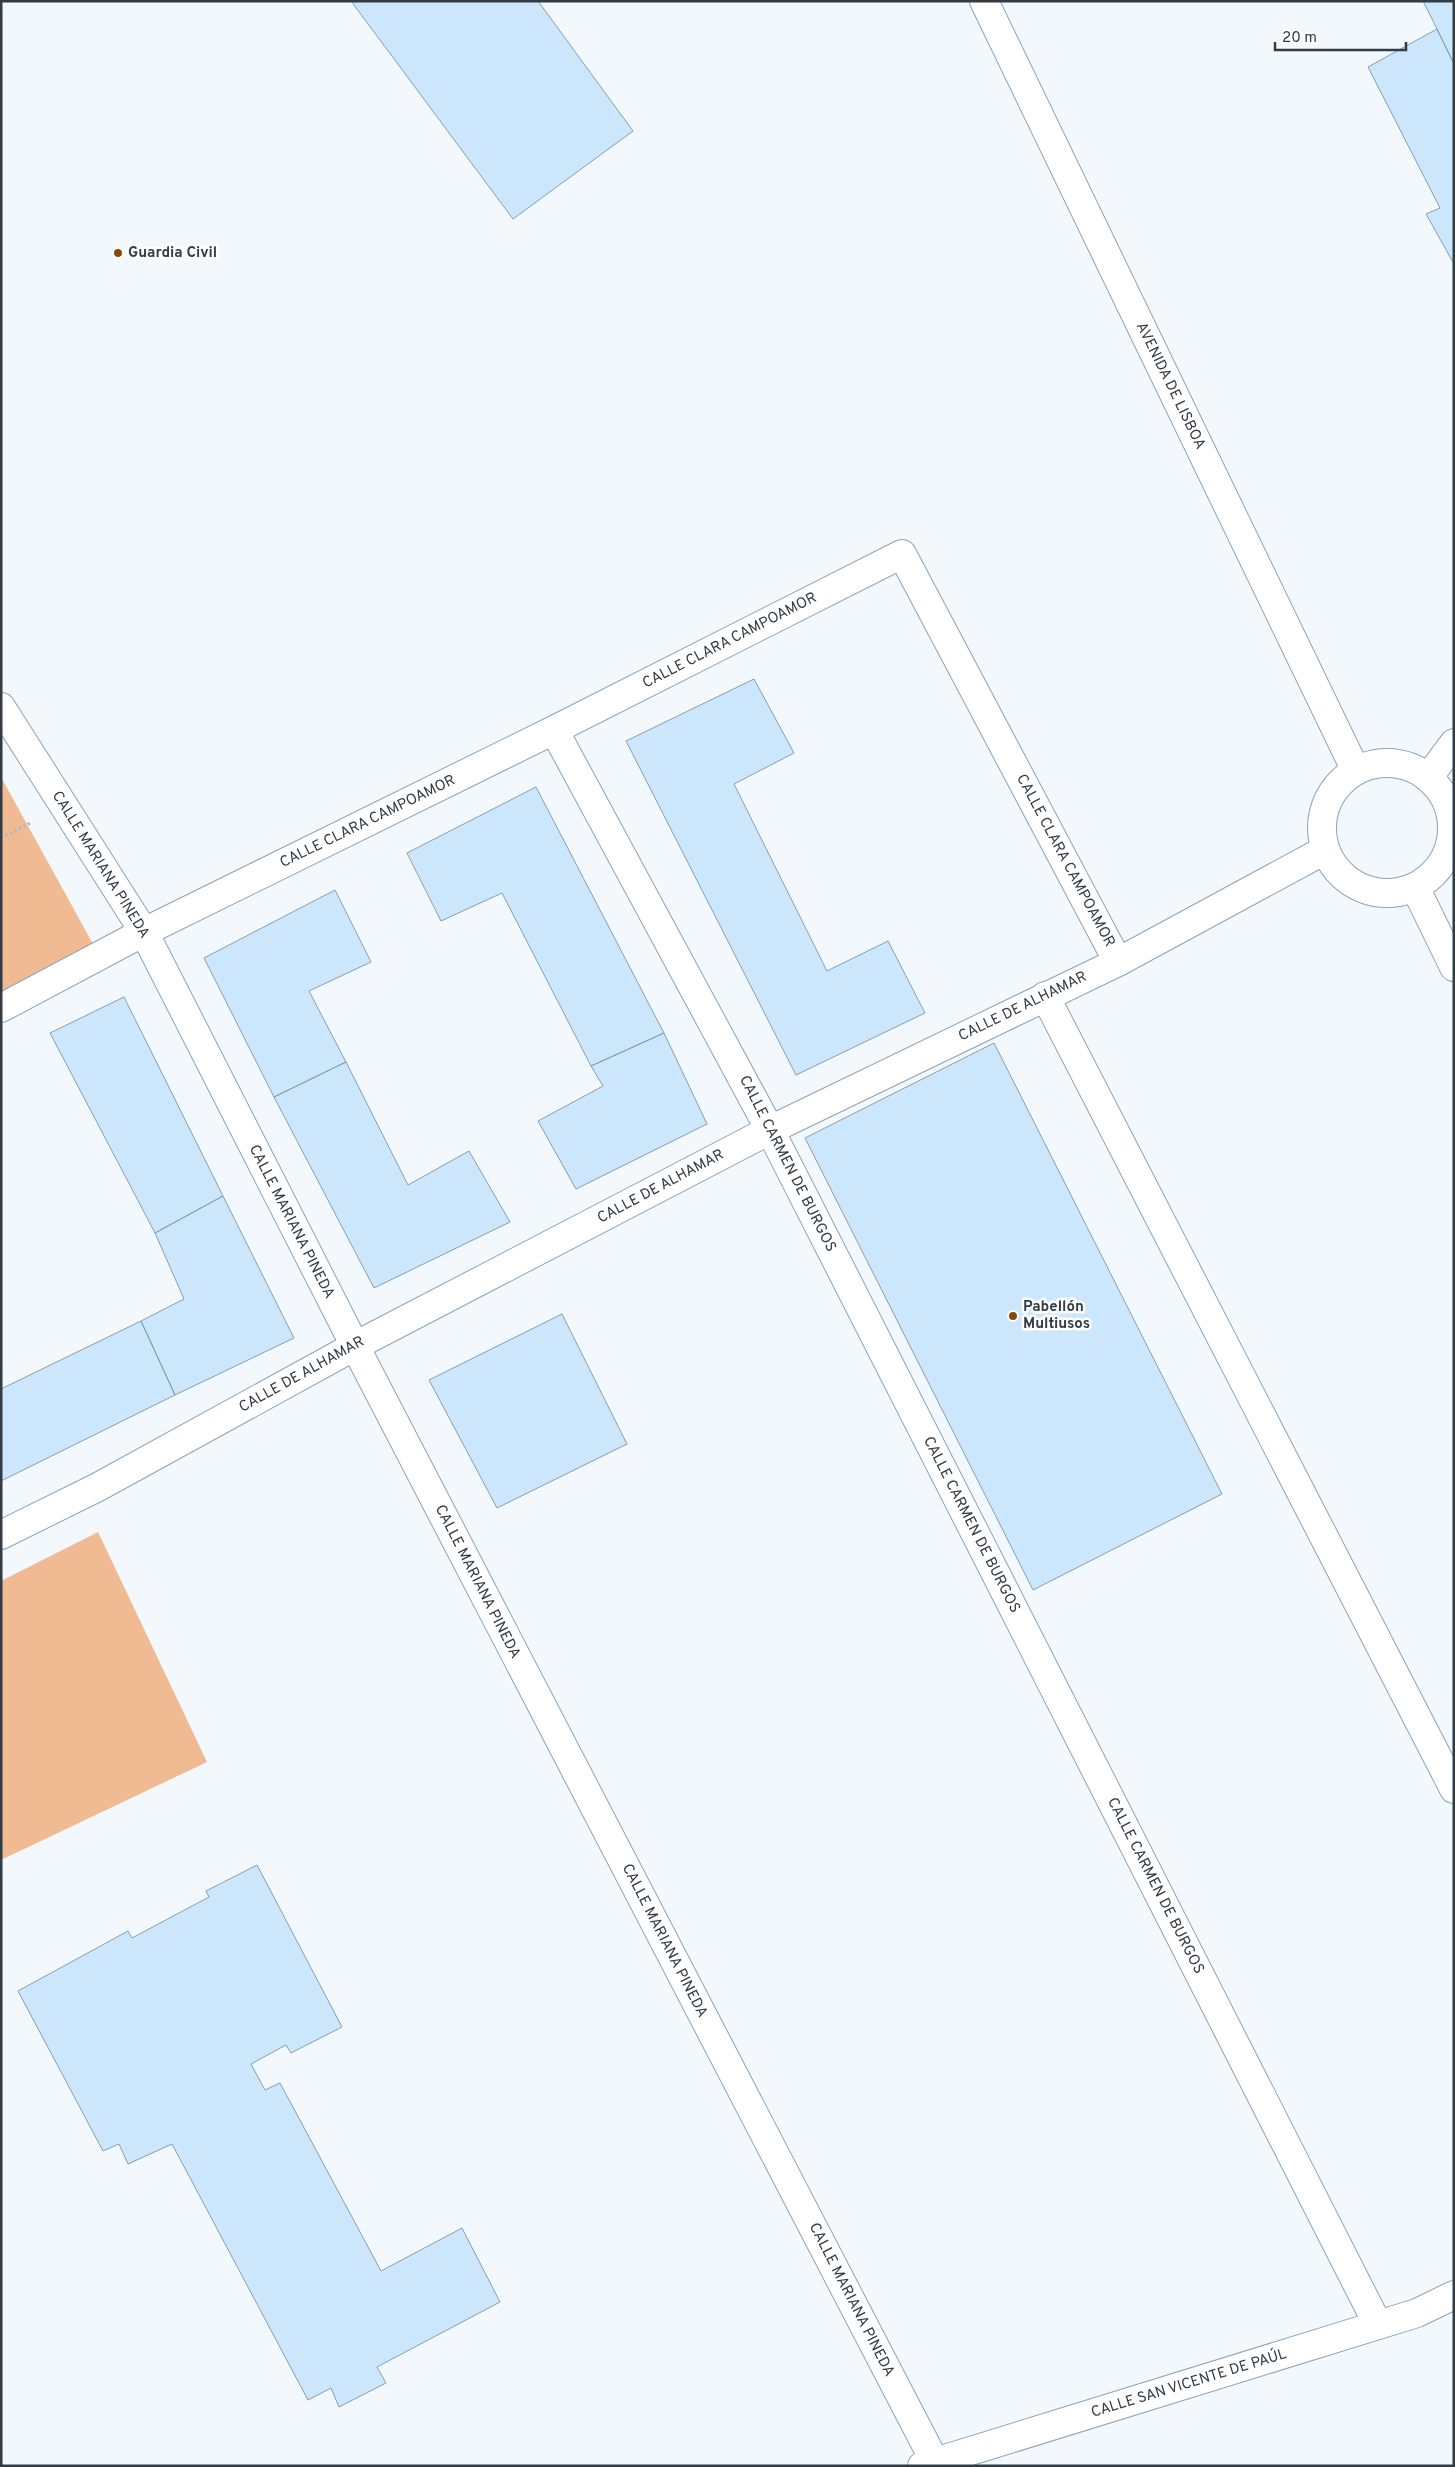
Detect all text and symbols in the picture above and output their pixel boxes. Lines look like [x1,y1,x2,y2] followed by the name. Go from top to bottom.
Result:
[1275,20,1406,52] scale bar
[1282,29,1317,48] text: 20 m
[128,244,217,263] place label: Guardia Civil
[112,247,124,259] marker: Guardia Civil
[1131,319,1209,453] street label: AVENIDA DE LISBOA
[640,589,820,693] street label: CALLE CLARA CAMPOAMOR
[277,771,459,873] street label: CALLE CLARA CAMPOAMOR
[1011,771,1119,951] street label: CALLE CLARA CAMPOAMOR
[47,788,153,942] street label: CALLE MARIANA PINEDA
[956,968,1090,1046] street label: CALLE DE ALHAMAR
[734,1073,840,1255] street label: CALLE CARMEN DE BURGOS
[244,1142,338,1302] street label: CALLE MARIANA PINEDA
[594,1146,728,1228] street label: CALLE DE ALHAMAR
[1023,1298,1090,1334] place label: Pabellón Multiusos
[1007,1310,1019,1322] marker: Pabellón Multiusos
[236,1333,368,1417] street label: CALLE DE ALHAMAR
[918,1434,1024,1616] street label: CALLE CARMEN DE BURGOS
[430,1502,524,1662] street label: CALLE MARIANA PINEDA
[1102,1795,1208,1977] street label: CALLE CARMEN DE BURGOS
[617,1861,711,2021] street label: CALLE MARIANA PINEDA
[804,2220,898,2380] street label: CALLE MARIANA PINEDA
[1088,2343,1289,2423] street label: CALLE SAN VICENTE DE PAÚL

